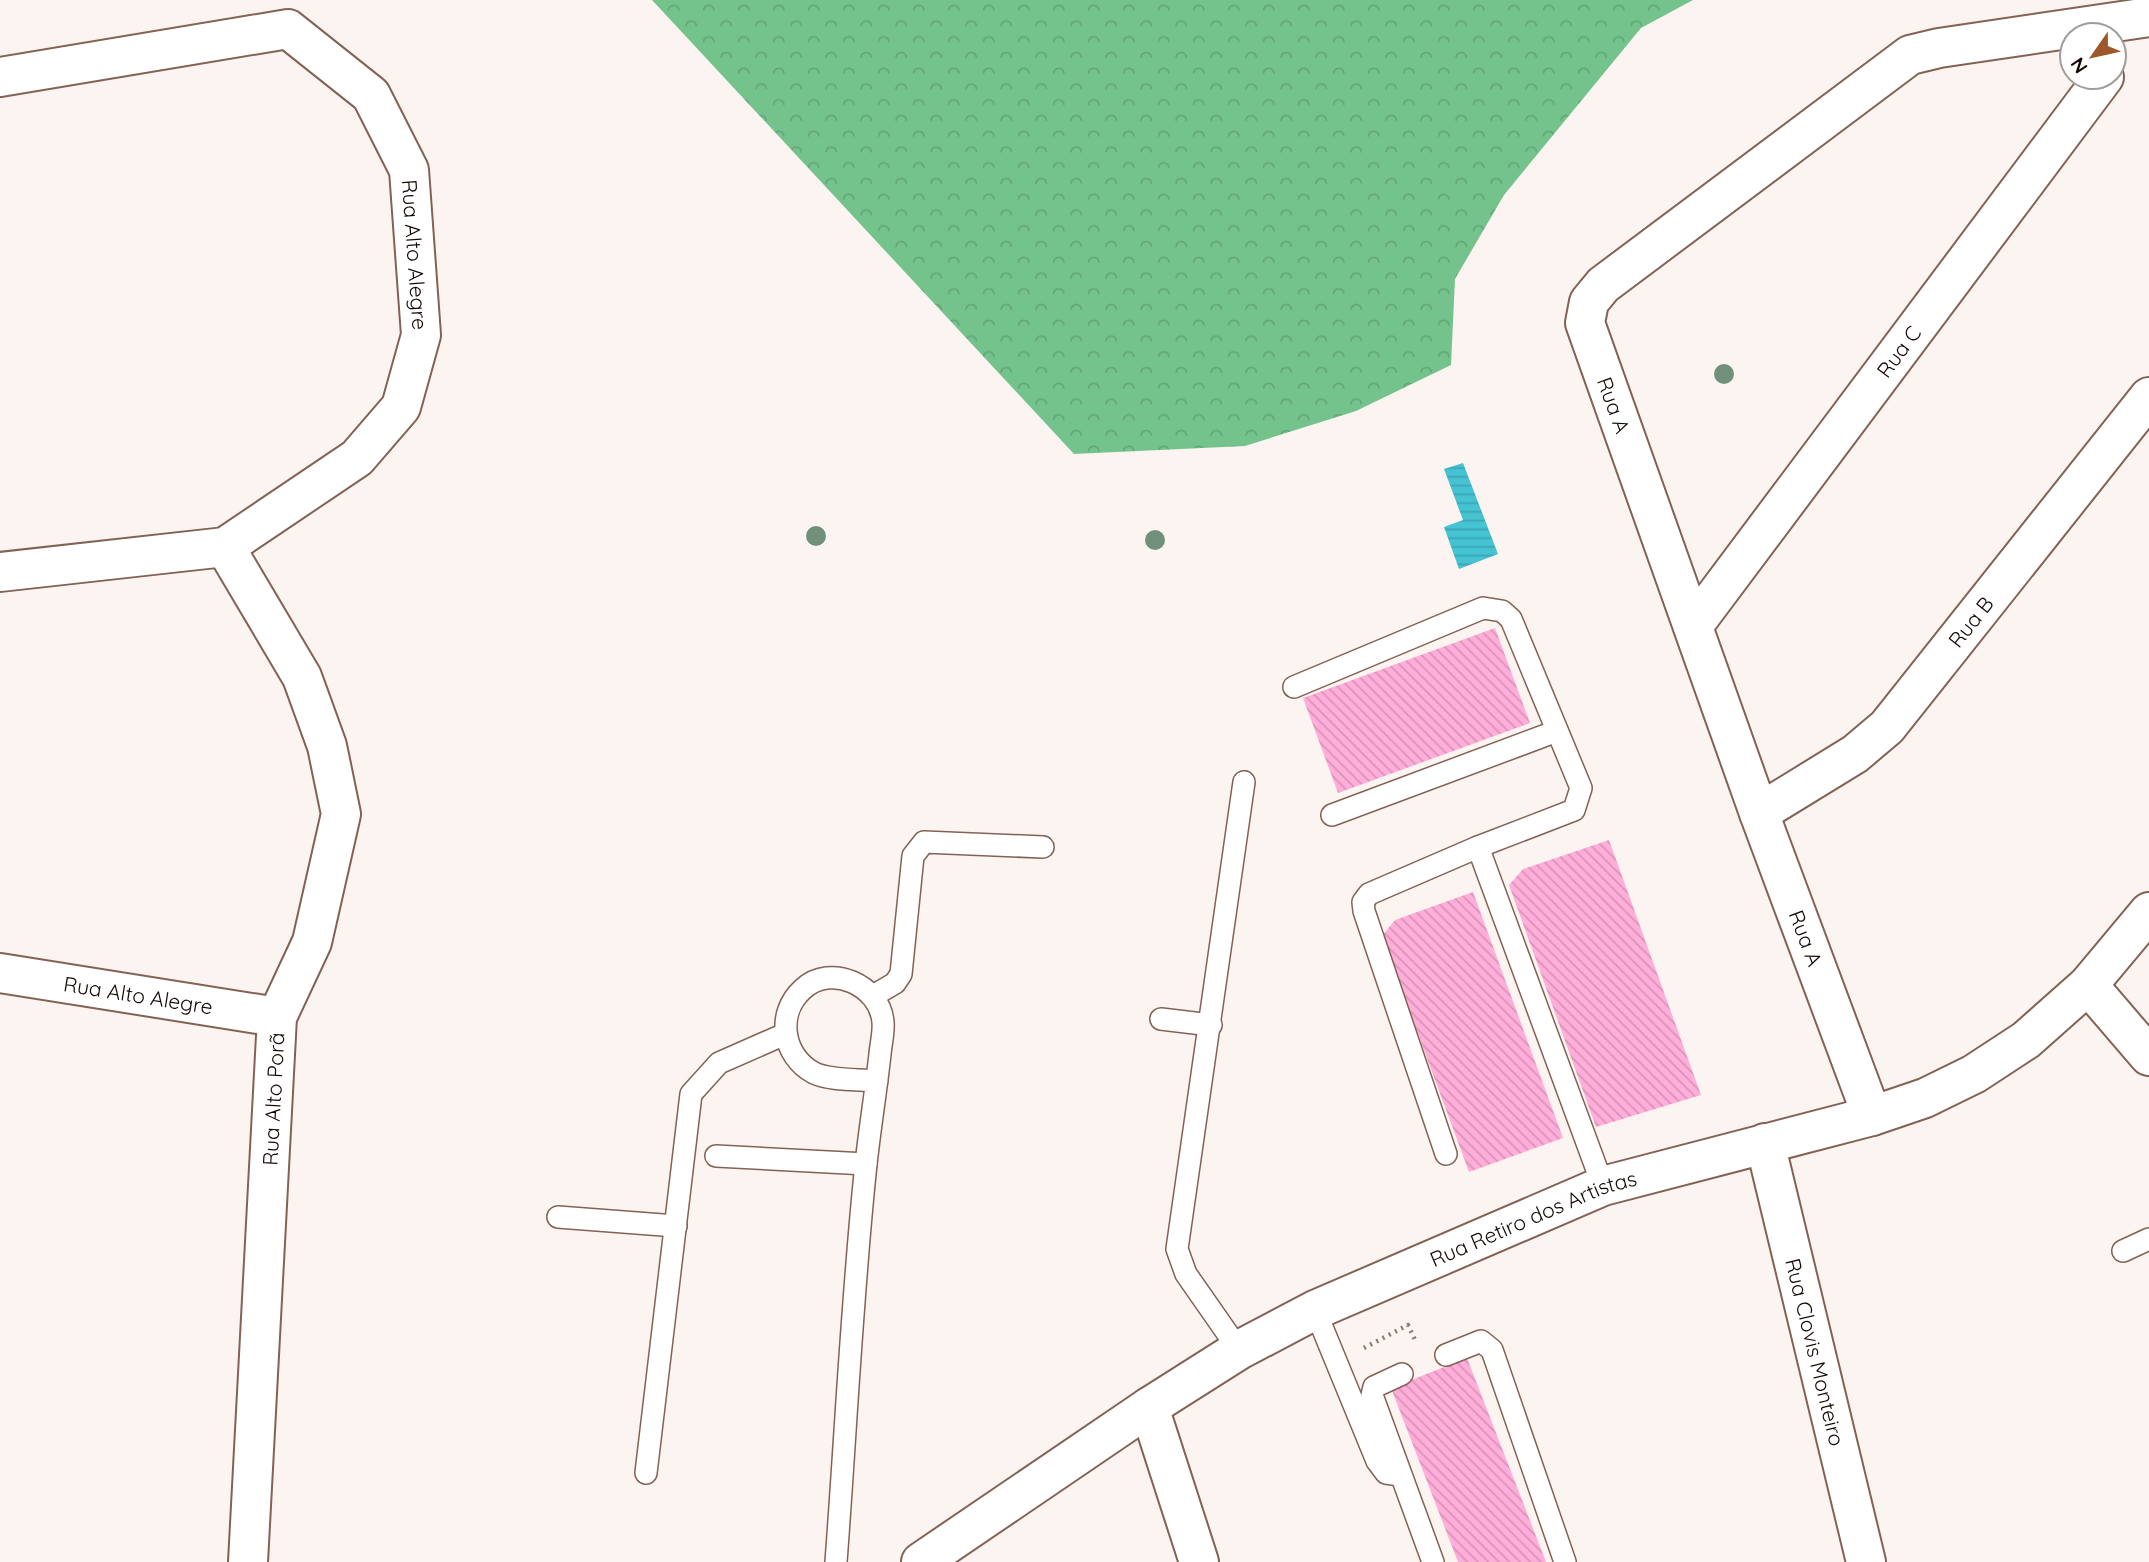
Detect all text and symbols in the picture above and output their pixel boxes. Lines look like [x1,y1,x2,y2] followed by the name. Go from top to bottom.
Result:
[2058,21,2128,91] north arrow
[2065,53,2093,78] text: N
[397,179,434,331] street label: Rua Alto Alegre
[1871,320,1927,382] street label: Rua C
[1592,373,1636,437] street label: Rua A
[1942,591,1999,652] street label: Rua B
[1783,906,1829,970] street label: Rua A
[62,970,215,1020] street label: Rua Alto Alegre
[257,1032,289,1166] street label: Rua Alto Porã
[1426,1165,1639,1272] street label: Rua Retiro dos Artistas
[1780,1255,1851,1449] street label: Rua Clovis Monteiro

